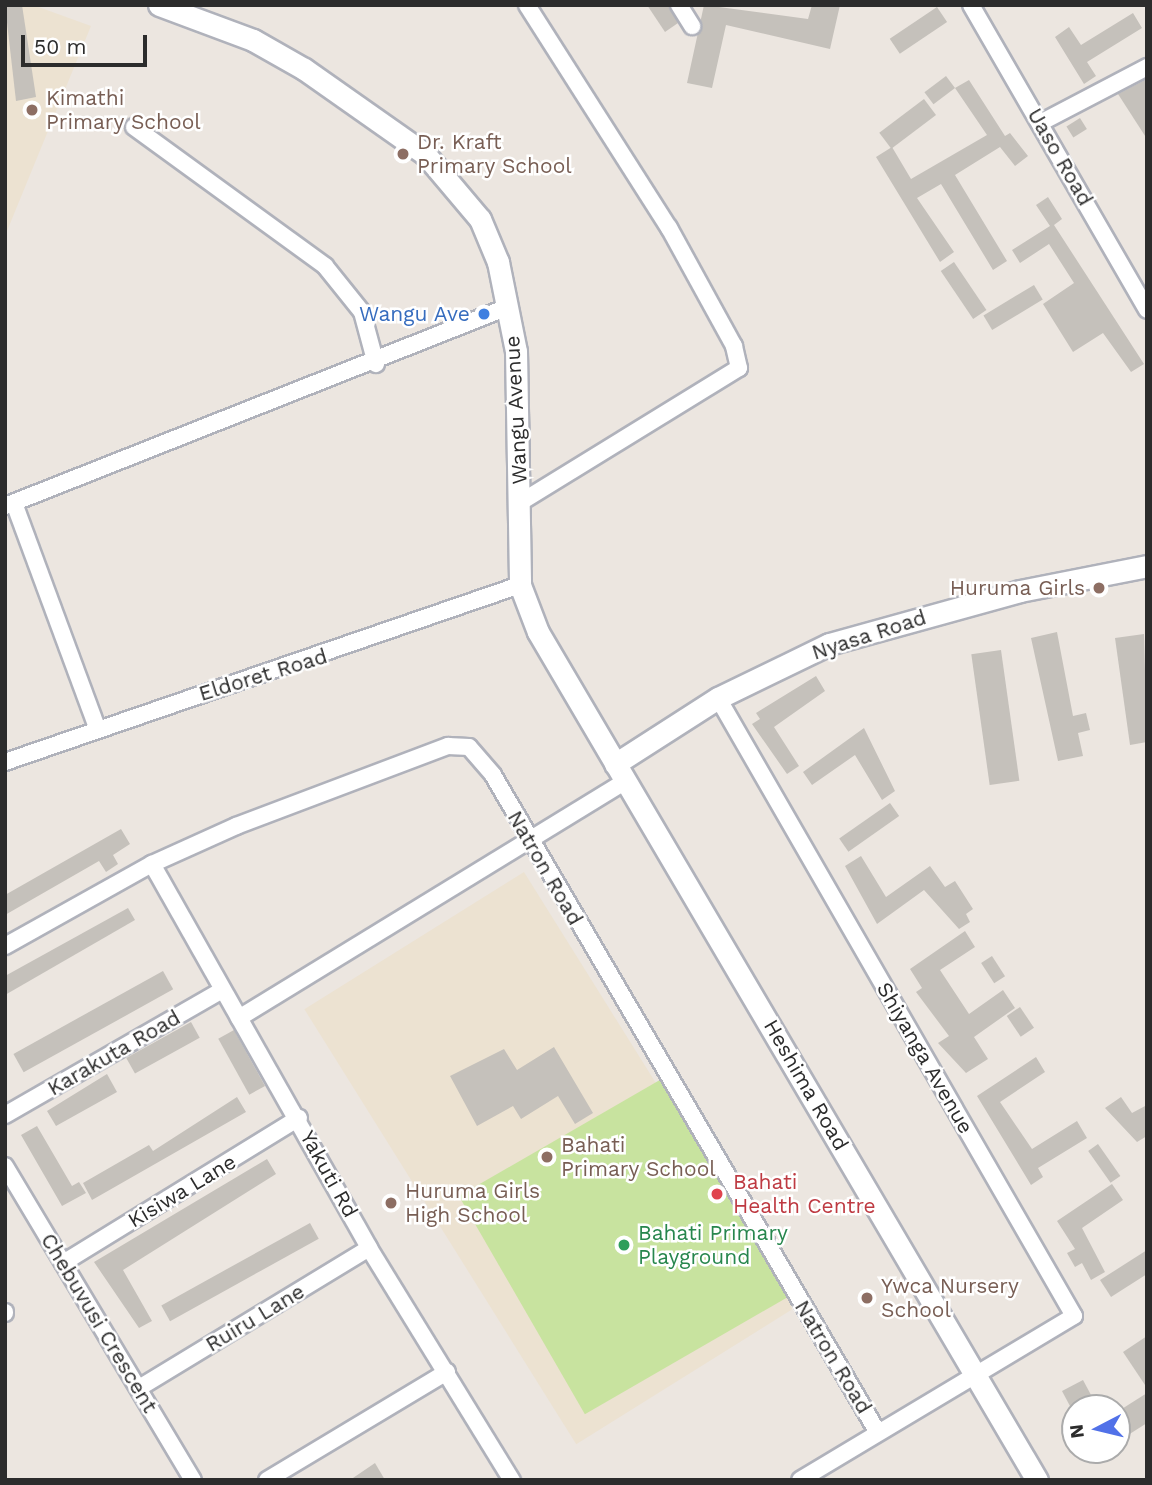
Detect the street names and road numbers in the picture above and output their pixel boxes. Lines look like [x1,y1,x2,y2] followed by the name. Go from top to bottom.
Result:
[1022,104,1098,210] street label: Uaso Road
[499,335,533,485] street label: Wangu Avenue
[808,605,930,665] street label: Nyasa Road
[196,644,330,706] street label: Eldoret Road
[502,806,588,930] street label: Natron Road
[871,977,979,1139] street label: Shiyanga Avenue
[43,1005,185,1101] street label: Karakuta Road
[758,1015,854,1155] street label: Heshima Road
[295,1126,363,1222] street label: Yakuti Rd
[123,1149,241,1233] street label: Kisiwa Lane
[35,1229,163,1417] street label: Chebuvusi Crescent
[201,1279,309,1357] street label: Ruiru Lane
[789,1296,877,1418] street label: Natron Road

